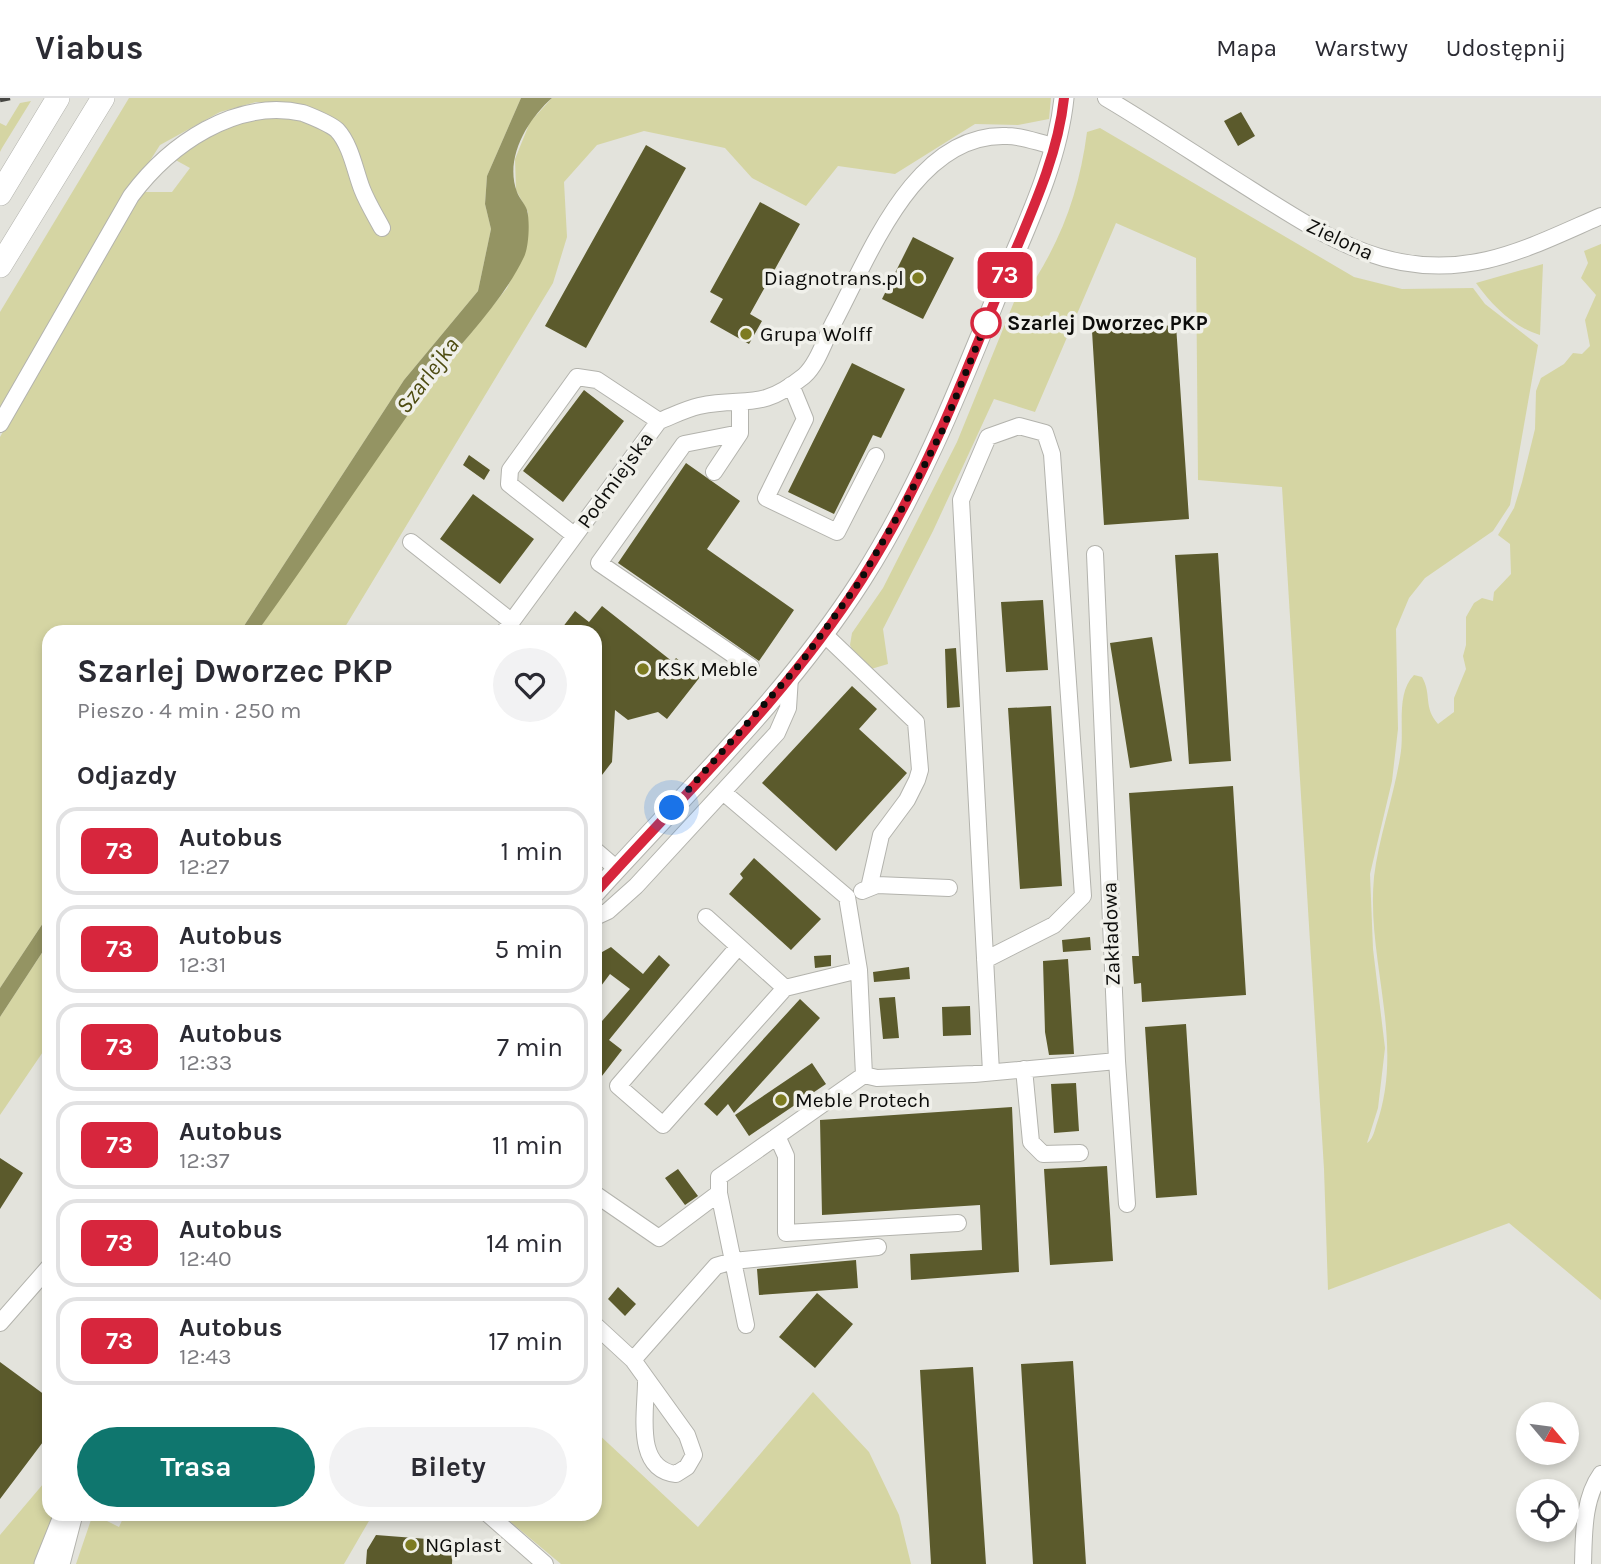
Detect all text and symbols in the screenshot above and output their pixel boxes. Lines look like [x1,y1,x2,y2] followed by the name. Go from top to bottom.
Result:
[35,29,143,67] text: Viabus
[1216,34,1277,62] text: Mapa
[1315,34,1408,62] text: Warstwy
[1446,34,1566,62] text: Udostępnij
[1303,213,1377,265] street label: Zielona
[974,252,1036,298] line badge: 73
[992,261,1018,289] text: 73
[764,266,904,290] place label: Diagnotrans.pl
[910,270,926,286] marker: Diagnotrans.pl
[971,308,1001,338] marker: Szarlej Dworzec PKP
[1007,311,1208,335] place label: Szarlej Dworzec PKP
[760,322,873,346] place label: Grupa Wolff
[738,326,754,342] marker: Grupa Wolff
[390,332,465,419] water label: Szarlejka
[572,427,658,533] street label: Podmiejska
[493,648,567,722] button: heart
[77,652,392,690] text: Szarlej Dworzec PKP
[657,657,758,681] place label: KSK Meble
[635,661,651,677] marker: KSK Meble
[77,697,302,724] text: Pieszo · 4 min · 250 m
[77,760,177,791] text: Odjazdy
[654,790,689,825] your location
[179,822,283,853] text: Autobus
[500,836,563,867] text: 1 min
[106,837,133,865] text: 73
[179,853,229,880] text: 12:27
[1097,882,1125,986] street label: Zakładowa
[179,920,283,951] text: Autobus
[494,934,563,965] text: 5 min
[106,935,133,963] text: 73
[179,951,226,978] text: 12:31
[179,1018,283,1049] text: Autobus
[497,1032,563,1063] text: 7 min
[106,1033,133,1061] text: 73
[179,1049,232,1076] text: 12:33
[795,1088,931,1112] place label: Meble Protech
[773,1092,789,1108] marker: Meble Protech
[179,1116,283,1147] text: Autobus
[492,1130,563,1161] text: 11 min
[106,1131,133,1159] text: 73
[179,1147,230,1174] text: 12:37
[179,1214,283,1245] text: Autobus
[486,1228,563,1259] text: 14 min
[106,1229,133,1257] text: 73
[179,1245,232,1272] text: 12:40
[179,1312,283,1343] text: Autobus
[488,1326,563,1357] text: 17 min
[106,1327,133,1355] text: 73
[179,1343,232,1370] text: 12:43
[1516,1402,1578,1465] north arrow
[1516,1402,1579,1542] map controls
[77,1427,315,1507] button: Trasa
[329,1427,567,1507] button: Bilety
[1516,1479,1579,1542] button: locate
[425,1533,502,1557] place label: NGplast
[403,1537,419,1553] marker: NGplast

